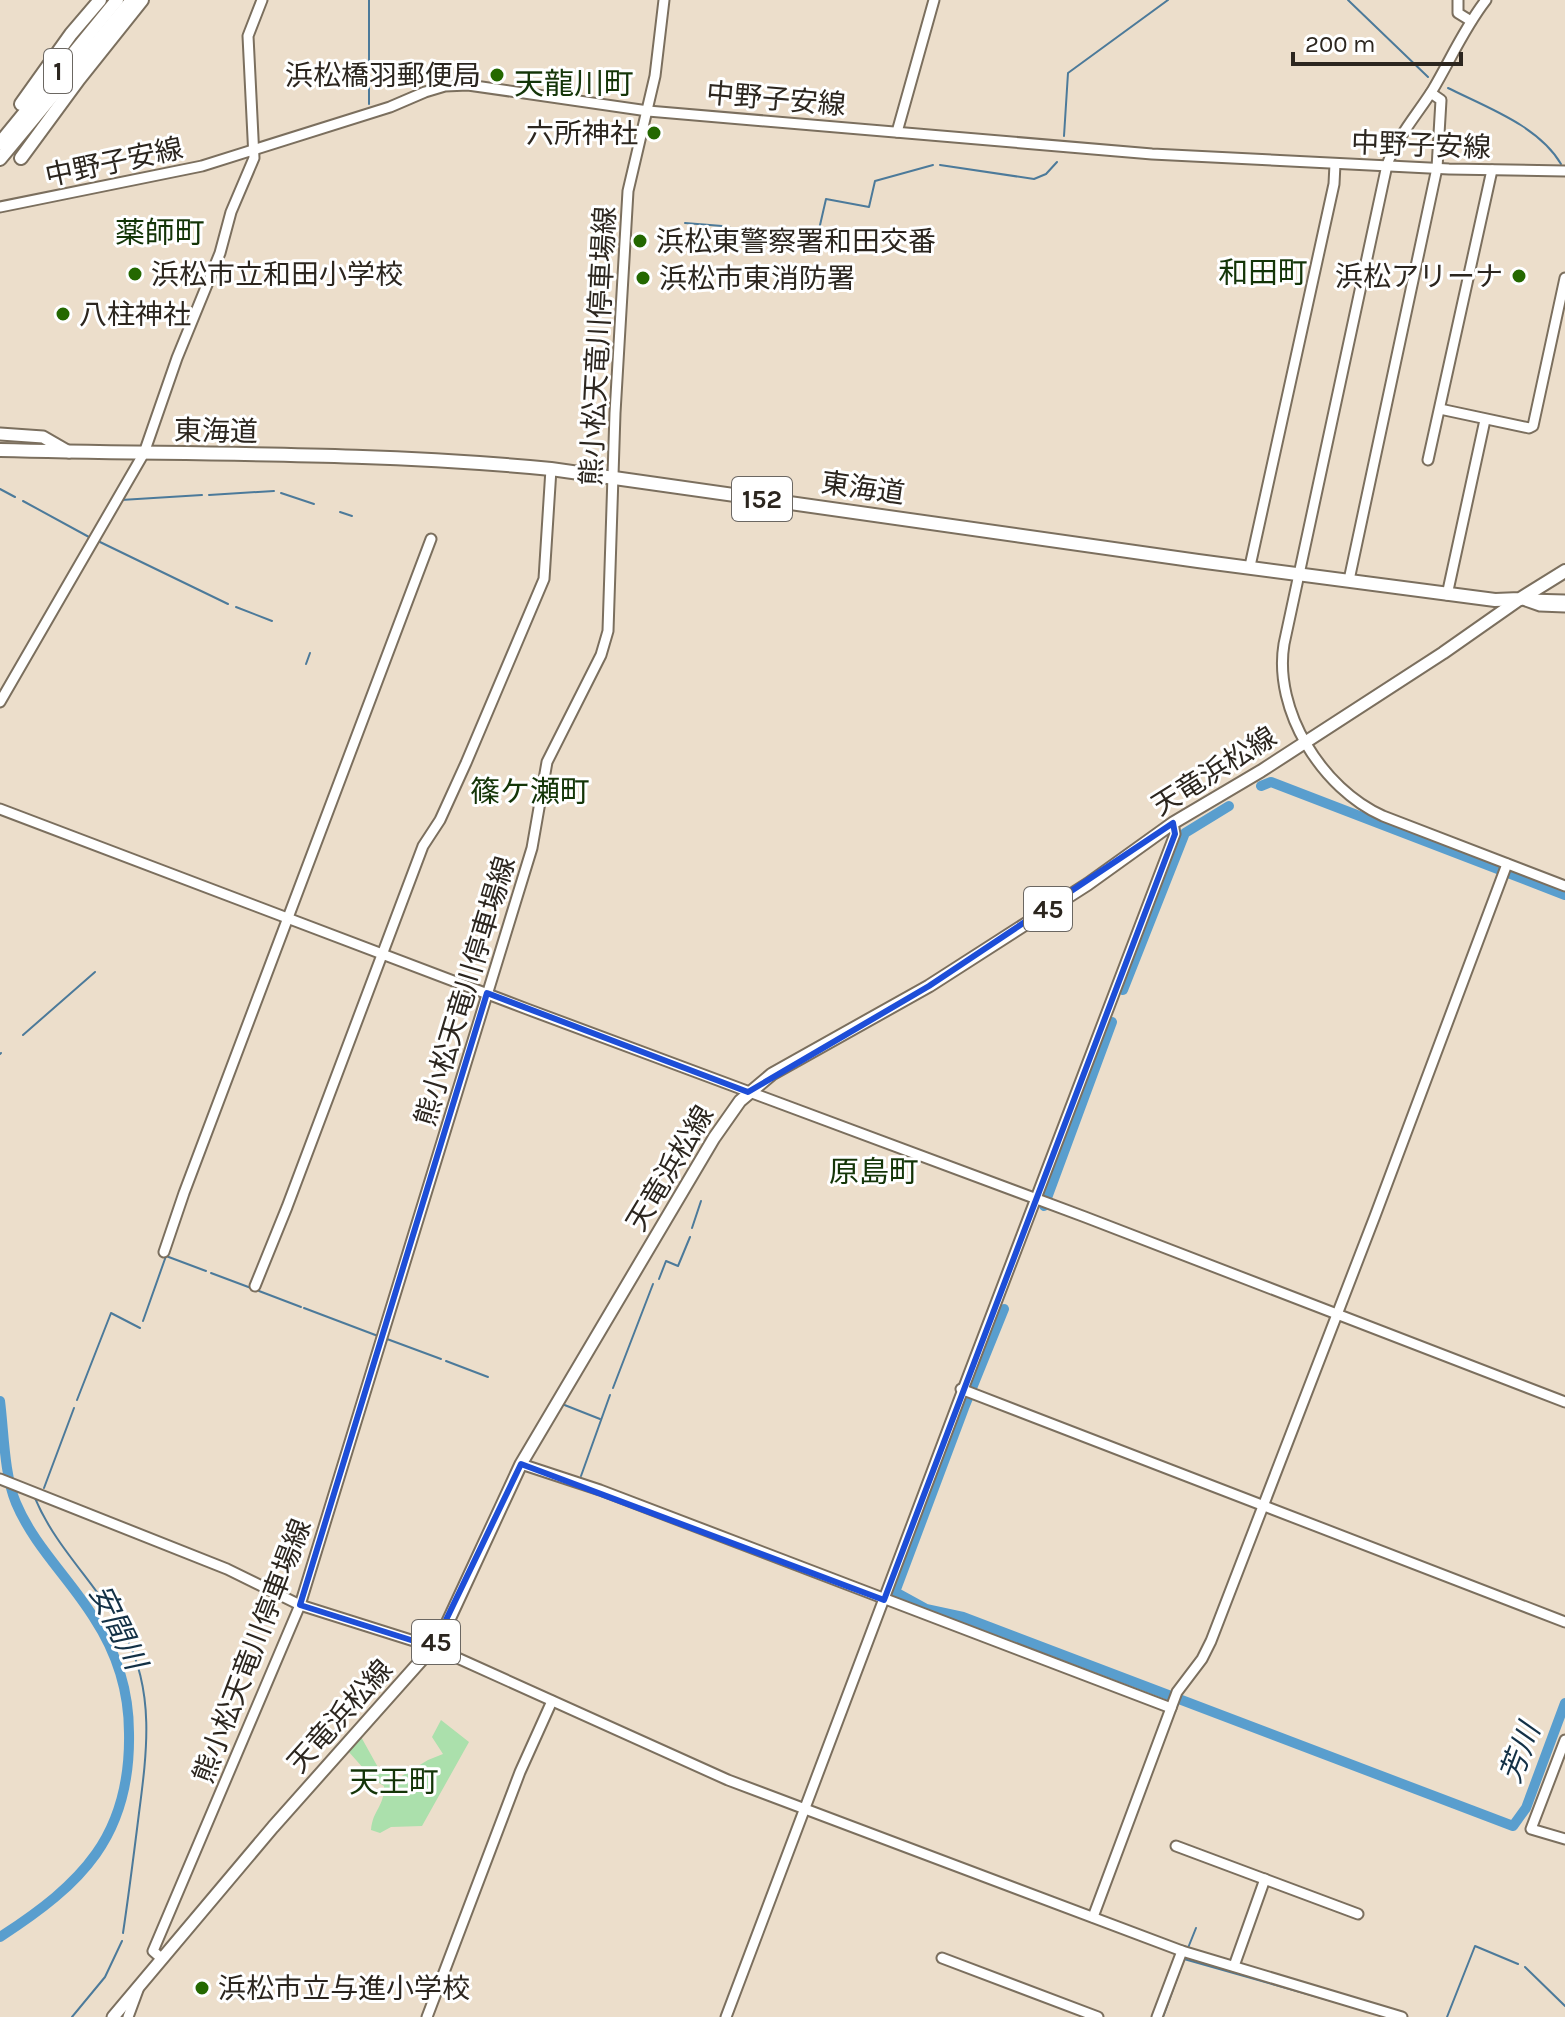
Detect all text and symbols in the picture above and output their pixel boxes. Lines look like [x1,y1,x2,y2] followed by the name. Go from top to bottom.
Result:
[1293,16,1461,66] scale bar
[1305,30,1376,58] text: 200 m
[44,49,72,93] road number: 1
[285,59,481,92] place label: 浜松橋羽郵便局
[488,66,506,84] marker: 浜松橋羽郵便局
[514,66,634,102] district label: 天龍川町
[705,76,847,122] street label: 中野子安線
[526,117,638,150] place label: 六所神社
[645,124,663,142] marker: 六所神社
[1350,126,1492,164] street label: 中野子安線
[42,131,186,193] street label: 中野子安線
[574,205,622,487] street label: 熊小松天竜川停車場線
[115,215,205,251] district label: 薬師町
[656,225,936,258] place label: 浜松東警察署和田交番
[631,232,649,250] marker: 浜松東警察署和田交番
[1218,255,1308,291] district label: 和田町
[151,258,403,291] place label: 浜松市立和田小学校
[1335,260,1503,293] place label: 浜松アリーナ
[659,262,855,295] place label: 浜松市東消防署
[126,265,144,283] marker: 浜松市立和田小学校
[1510,267,1528,285] marker: 浜松アリーナ
[634,269,652,287] marker: 浜松市東消防署
[79,298,191,331] place label: 八柱神社
[54,305,72,323] marker: 八柱神社
[174,414,258,448] street label: 東海道
[819,466,907,510] street label: 東海道
[732,477,792,521] road number: 152
[1146,720,1282,822] street label: 天竜浜松線
[470,774,590,810] district label: 篠ケ瀬町
[408,852,522,1130] street label: 熊小松天竜川停車場線
[1024,887,1072,931] road number: 45
[620,1099,720,1237] street label: 天竜浜松線
[829,1154,919,1190] district label: 原島町
[186,1514,318,1788] street label: 熊小松天竜川停車場線
[82,1579,155,1678] water label: 安間川
[412,1620,460,1664] road number: 45
[281,1653,399,1779] street label: 天竜浜松線
[1492,1716,1549,1787] water label: 芳川
[349,1764,439,1800] district label: 天王町
[218,1972,470,2005] place label: 浜松市立与進小学校
[193,1979,211,1997] marker: 浜松市立与進小学校

